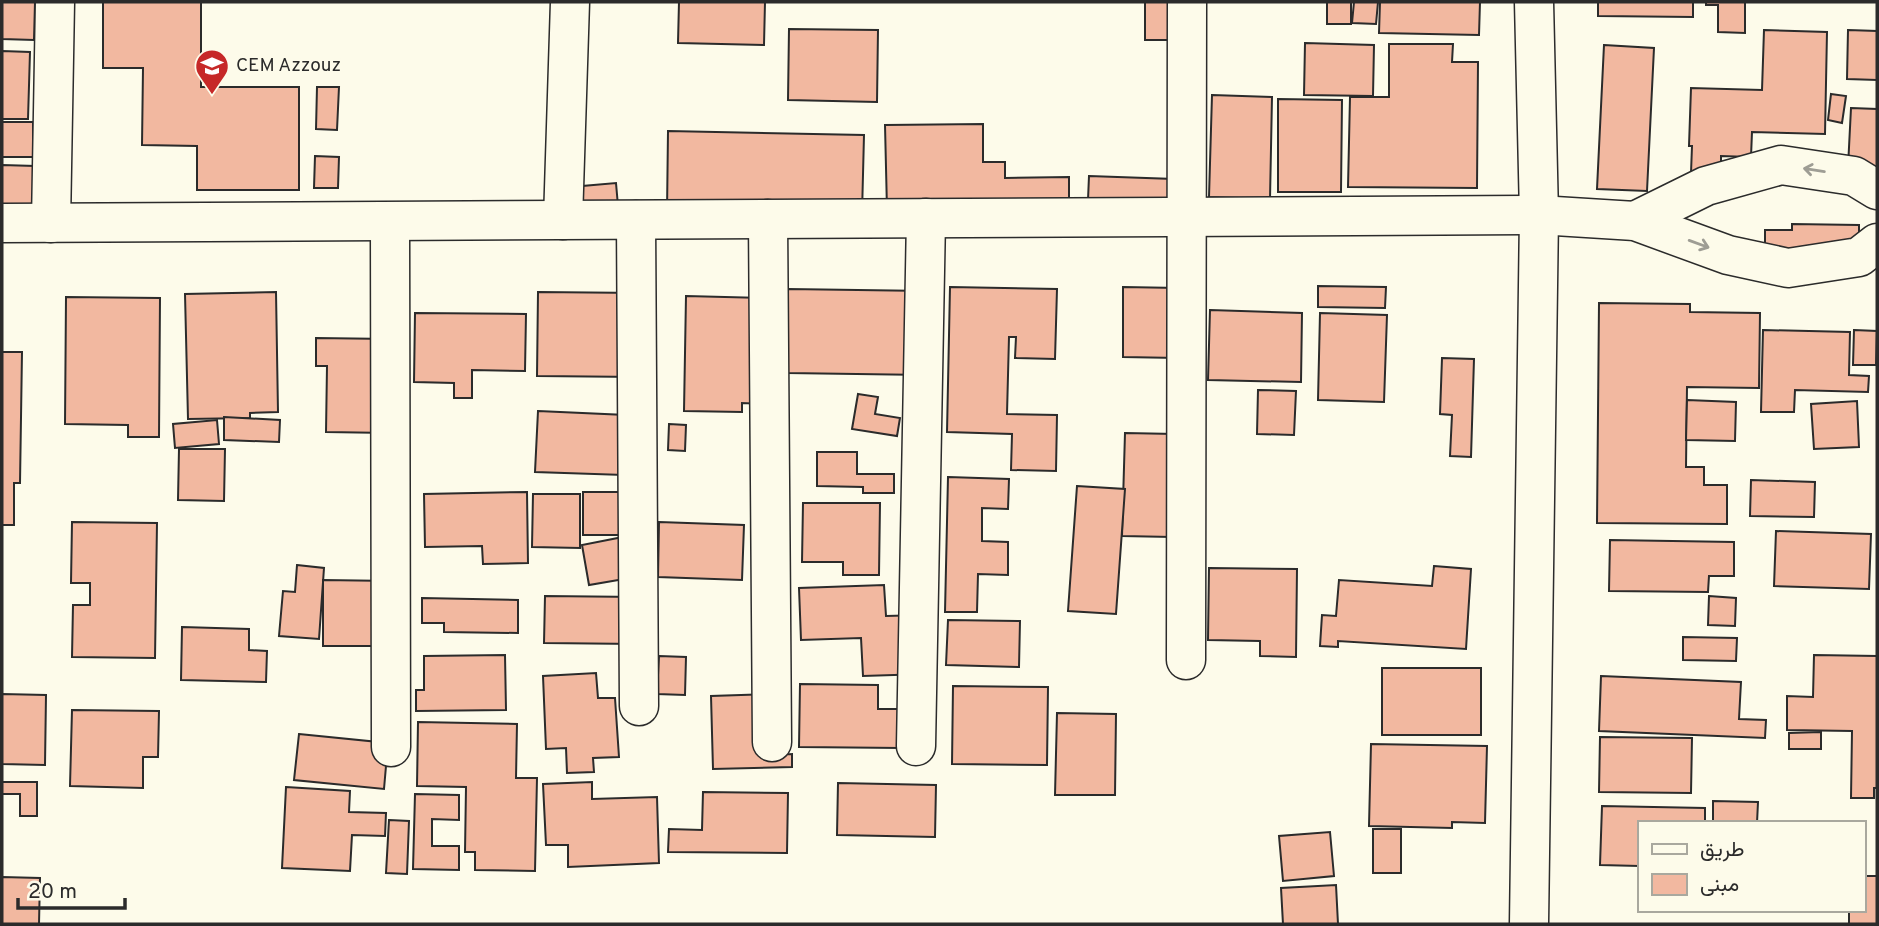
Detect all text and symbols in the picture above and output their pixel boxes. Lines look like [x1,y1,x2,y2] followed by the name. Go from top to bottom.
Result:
[193,47,231,96] school or university icon: CEM Azzouz
[236,54,341,78] place label: CEM Azzouz
[1803,163,1826,176] one-way arrow
[1688,239,1710,252] one-way arrow
[1638,821,1865,912] legend
[1700,837,1745,864] text: طريق
[18,866,124,910] scale bar
[1700,872,1739,899] text: مبنى
[28,879,77,906] text: 20 m

